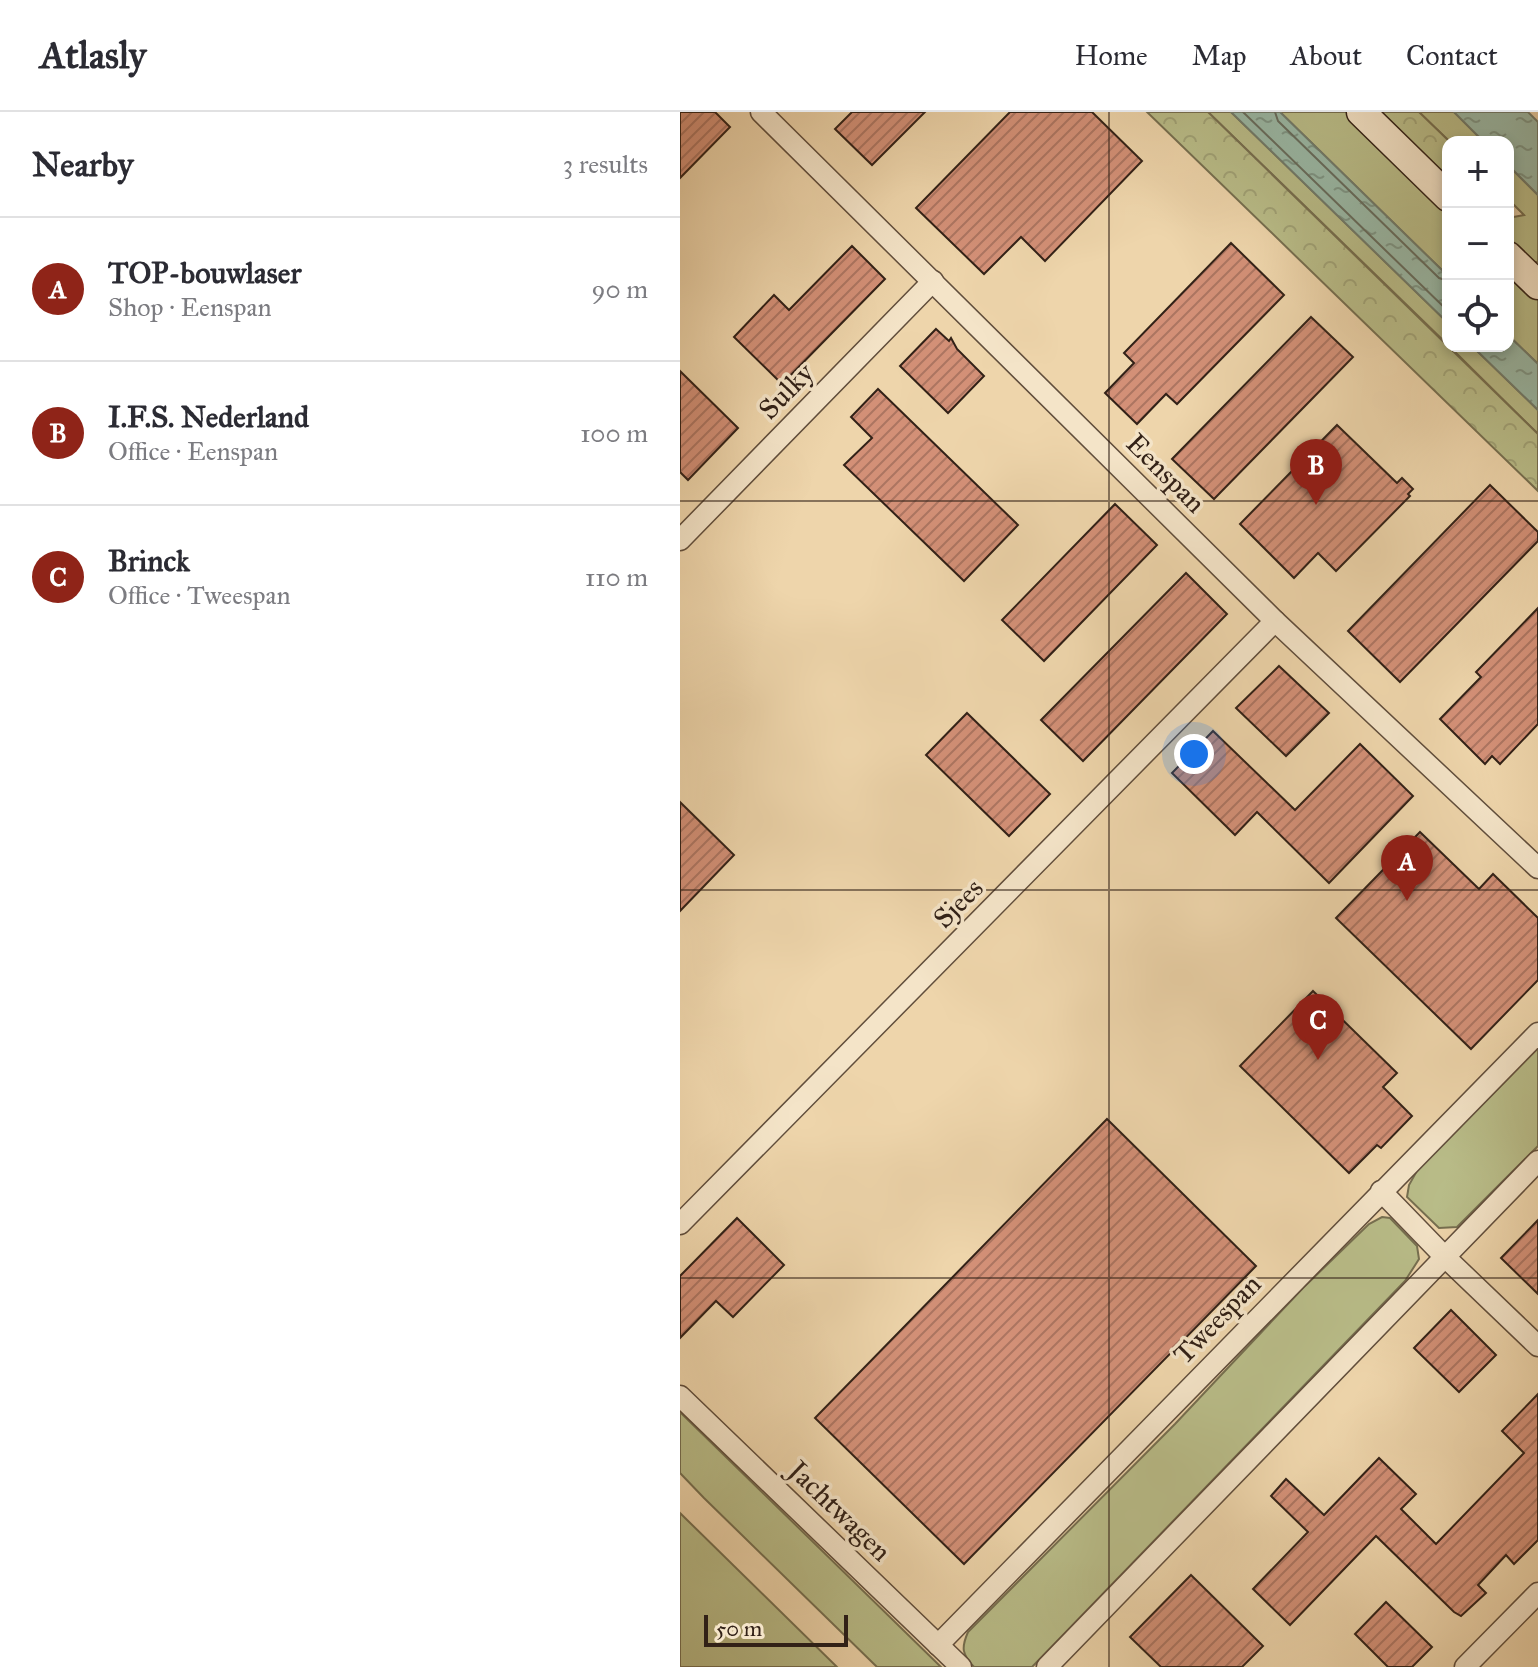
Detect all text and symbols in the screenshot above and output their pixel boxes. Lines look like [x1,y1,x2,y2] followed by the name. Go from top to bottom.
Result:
[40,32,146,78] text: Atlasly
[1075,38,1148,73] text: Home
[1192,38,1246,73] text: Map
[1290,38,1362,73] text: About
[1406,38,1498,73] text: Contact
[1442,136,1514,352] map controls
[1442,136,1514,208] button: +
[32,144,134,185] text: Nearby
[563,148,648,180] text: 3 results
[1442,208,1514,280] button: −
[108,255,301,291] text: TOP-bouwlaser
[49,273,67,305] text: A
[591,273,648,305] text: 90 m
[1442,280,1514,352] button: locate
[108,291,272,323] text: Shop · Eenspan
[751,355,822,426] street label: Sulky
[108,399,309,435] text: I.F.S. Nederland
[49,417,67,449] text: B
[580,417,648,449] text: 100 m
[1119,426,1213,520] street label: Eenspan
[108,435,278,467] text: Office · Eenspan
[1290,439,1342,505] pin: B
[108,543,190,579] text: Brinck
[49,561,67,593] text: C
[585,561,648,593] text: 110 m
[108,579,291,611] text: Office · Tweespan
[1174,734,1214,774] your location
[1381,835,1433,901] pin: A
[926,871,990,935] street label: Sjees
[1292,994,1344,1060] pin: C
[1166,1267,1268,1371] street label: Tweespan
[779,1451,899,1569] street label: Jachtwagen
[704,1611,848,1647] scale bar
[716,1615,762,1642] text: 50 m

